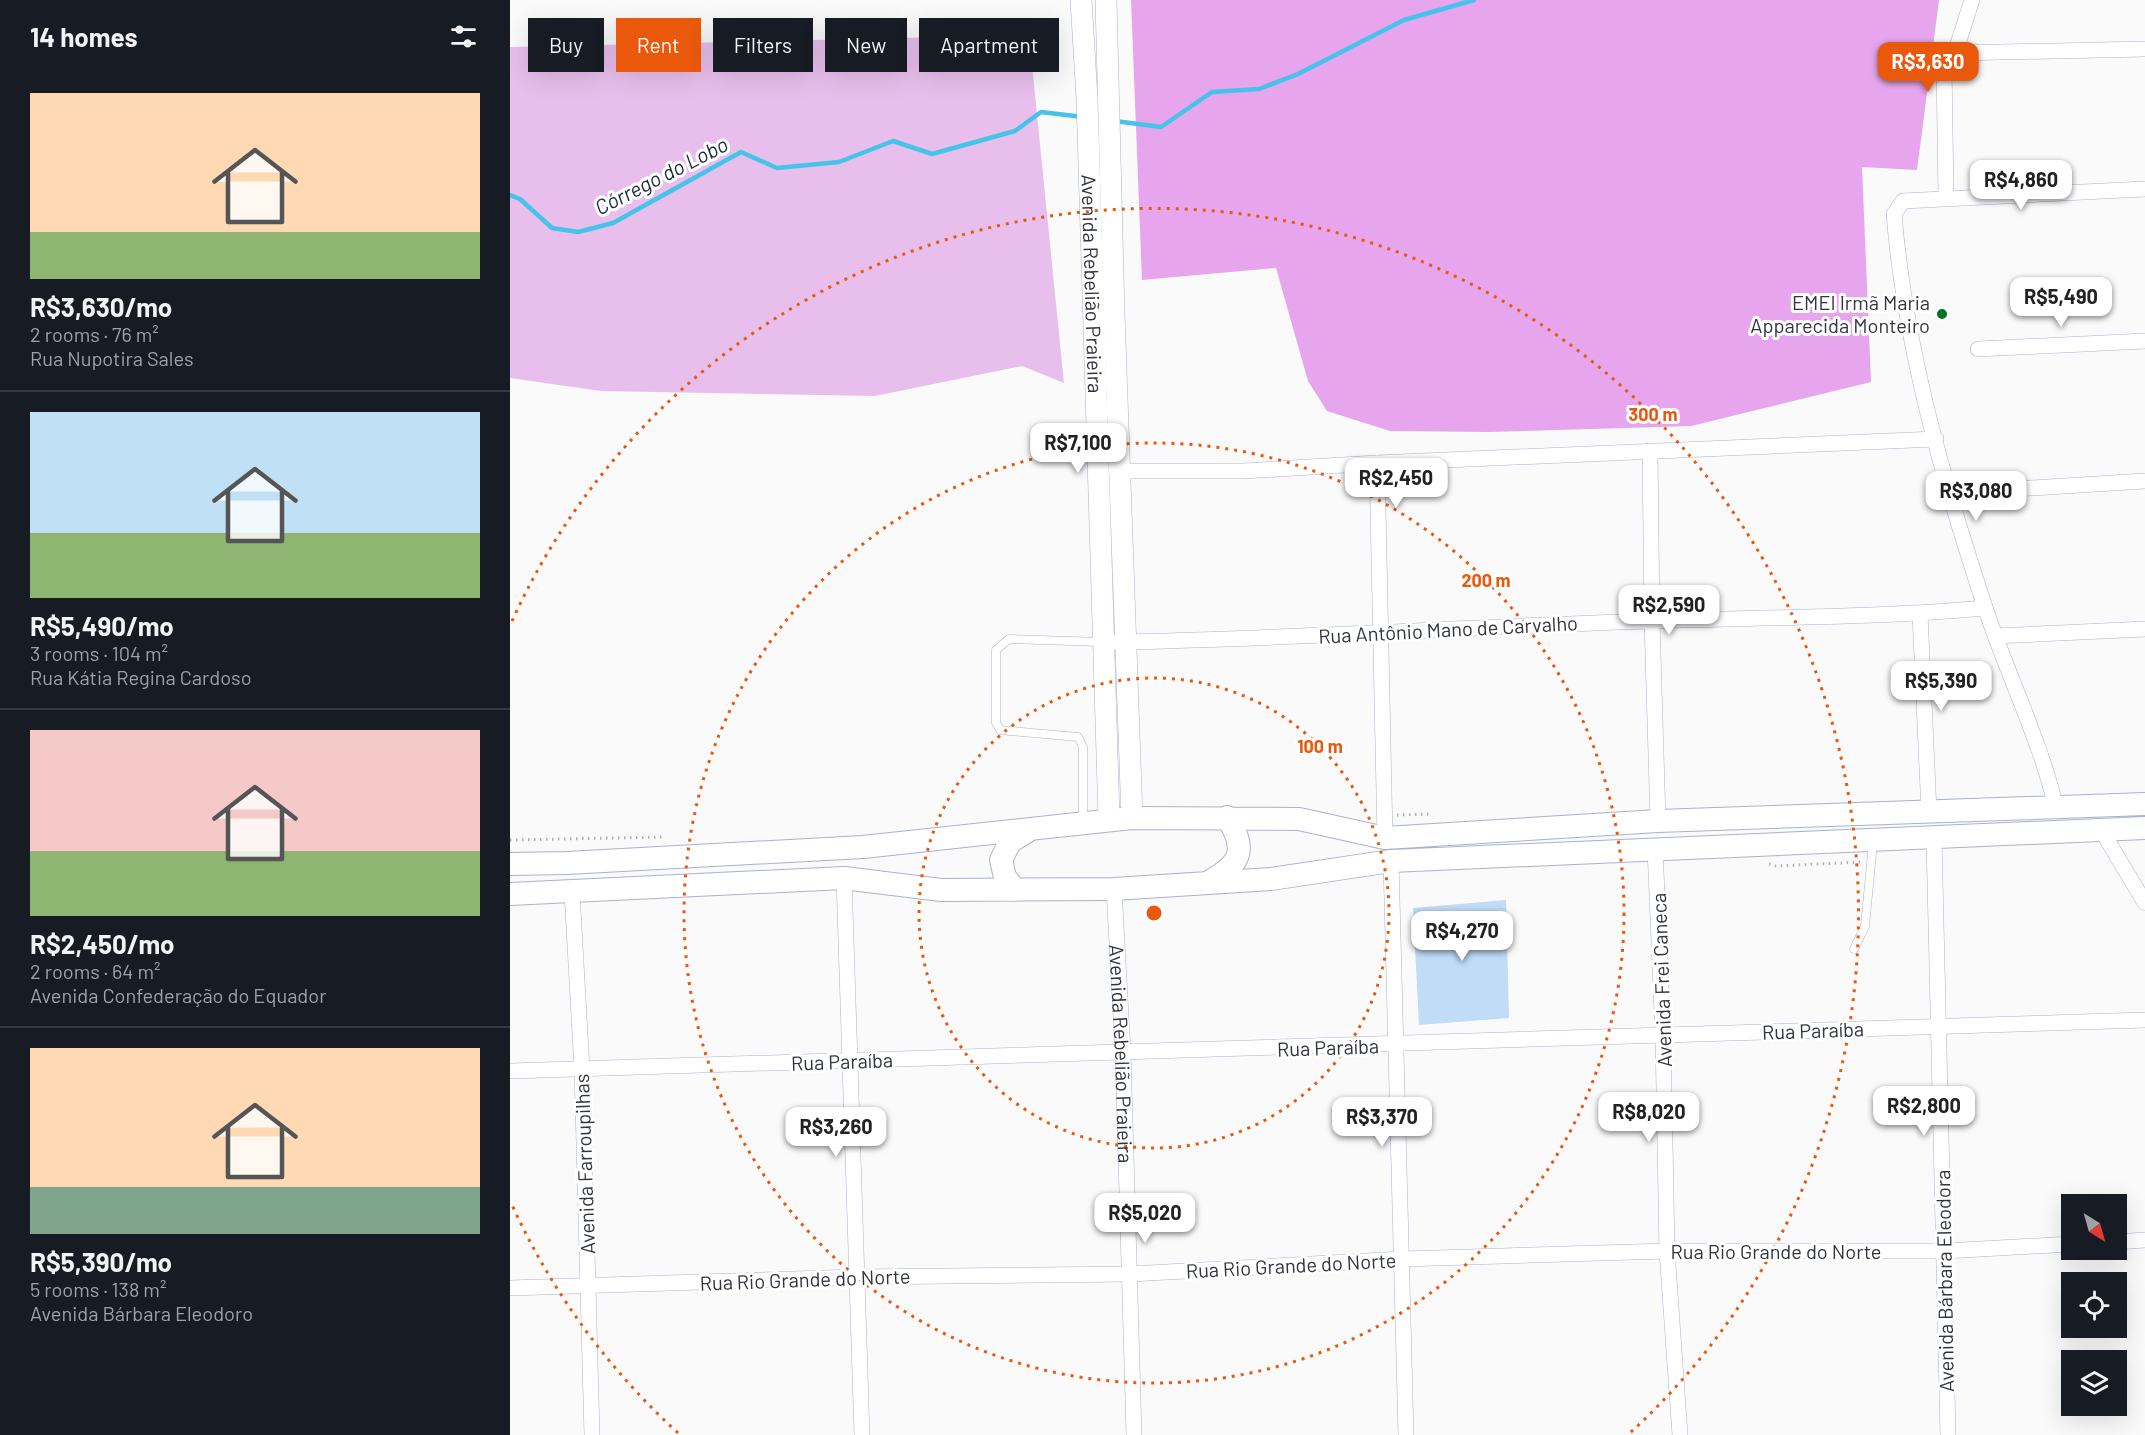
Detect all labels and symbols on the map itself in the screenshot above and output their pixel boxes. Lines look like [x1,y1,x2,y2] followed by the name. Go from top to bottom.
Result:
[1873,42,1983,93] pin: R$3,630
[590,131,732,219] water label: Córrego do Lobo
[1966,160,2076,211] pin: R$4,860
[1077,174,1108,394] street label: Avenida Rebelião Praieira
[2006,277,2116,328] pin: R$5,490
[1750,290,1930,337] place label: EMEI Irmã Maria Apparecida Monteiro
[1935,307,1949,321] marker: EMEI Irmã Maria Apparecida Monteiro
[1629,403,1677,425] text: 300 m
[1023,423,1133,474] pin: R$7,100
[1341,458,1451,509] pin: R$2,450
[1921,471,2031,522] pin: R$3,080
[1461,569,1511,591] text: 200 m
[1614,585,1724,636] pin: R$2,590
[1318,610,1578,648] street label: Rua Antônio Mano de Carvalho
[1886,661,1996,712] pin: R$5,390
[1297,735,1343,757] text: 100 m
[1646,892,1676,1068] street label: Avenida Frei Caneca
[1144,903,1164,923] centre of rings
[1407,911,1517,962] pin: R$4,270
[1105,944,1138,1164] street label: Avenida Rebelião Praieira
[1762,1016,1864,1044] street label: Rua Paraíba
[1277,1033,1379,1061] street label: Rua Paraíba
[791,1047,893,1075] street label: Rua Paraíba
[569,1073,599,1255] street label: Avenida Farroupilhas
[1869,1086,1979,1137] pin: R$2,800
[1594,1092,1704,1143] pin: R$8,020
[1327,1097,1437,1148] pin: R$3,370
[781,1107,891,1158] pin: R$3,260
[1930,1170,1958,1392] street label: Avenida Bárbara Eleodora
[1090,1193,1200,1244] pin: R$5,020
[2061,1194,2127,1260] north arrow
[1671,1239,1881,1263] street label: Rua Rio Grande do Norte
[1185,1247,1397,1283] street label: Rua Rio Grande do Norte
[699,1263,911,1295] street label: Rua Rio Grande do Norte

